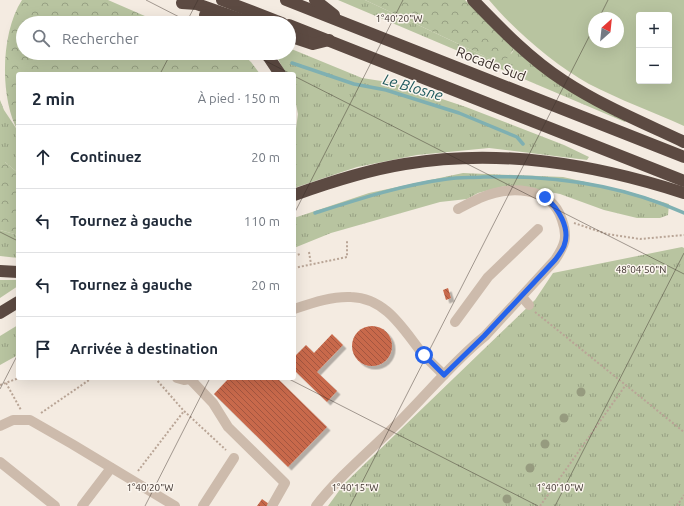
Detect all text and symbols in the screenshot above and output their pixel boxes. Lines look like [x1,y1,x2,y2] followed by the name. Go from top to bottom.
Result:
[588,12,624,48] north arrow
[636,12,672,84] map controls
[636,12,672,48] button: +
[375,13,423,24] text: 1°40'20"W
[16,16,296,60] search box
[30,27,52,49] icon: search
[62,30,139,47] text: Rechercher
[454,43,528,85] street label: Rocade Sud
[636,48,672,84] button: −
[381,70,445,104] water label: Le Blosne
[32,89,75,108] text: 2 min
[198,91,280,105] text: À pied · 150 m
[32,146,54,168] icon: ahead
[70,148,141,165] text: Continuez
[251,150,280,164] text: 20 m
[536,188,554,206] route end
[32,210,54,232] icon: left
[70,212,193,229] text: Tournez à gauche
[244,214,280,228] text: 110 m
[616,264,666,275] text: 48°04'50"N
[32,274,54,296] icon: left
[70,276,193,293] text: Tournez à gauche
[251,278,280,292] text: 20 m
[32,338,54,360] icon: arrive
[70,340,218,357] text: Arrivée à destination
[415,346,433,364] route start
[126,482,174,493] text: 1°40'20"W
[331,482,379,493] text: 1°40'15"W
[536,482,584,493] text: 1°40'10"W

